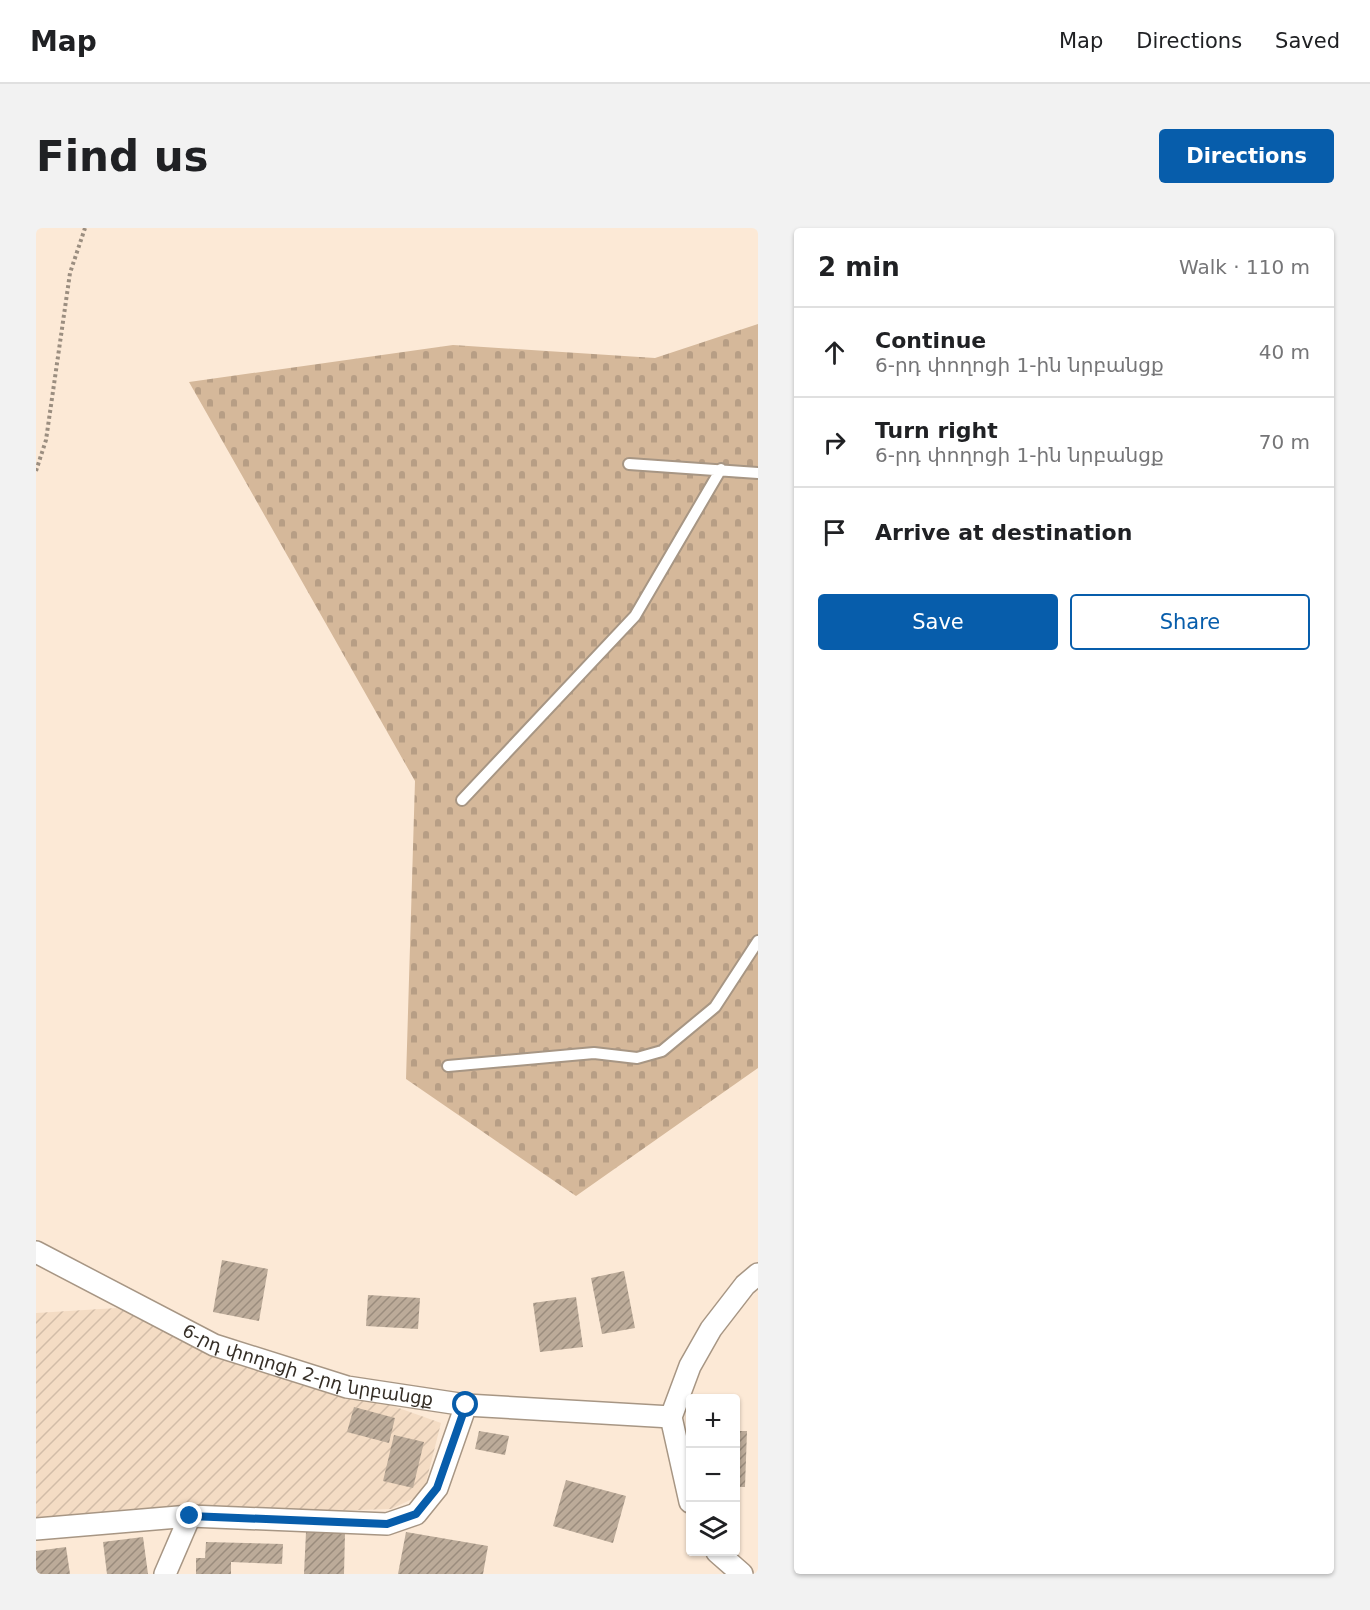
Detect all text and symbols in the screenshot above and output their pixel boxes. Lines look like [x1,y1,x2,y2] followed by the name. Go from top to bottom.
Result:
[30,25,97,58] text: Map
[1059,29,1103,53] text: Map
[1136,29,1242,53] text: Directions
[1275,29,1340,53] text: Saved
[1159,129,1334,183] button: Directions
[36,132,209,181] text: Find us
[818,252,900,282] text: 2 min
[1179,255,1310,279] text: Walk · 110 m
[875,328,986,353] text: Continue
[818,336,851,369] icon: ahead
[1259,340,1310,364] text: 40 m
[875,353,1164,377] text: 6-րդ փողոցի 1-ին նրբանցք
[875,418,998,443] text: Turn right
[818,426,851,459] icon: right
[1259,430,1310,454] text: 70 m
[875,443,1164,467] text: 6-րդ փողոցի 1-ին նրբանցք
[818,516,851,549] icon: arrive
[875,520,1132,545] text: Arrive at destination
[818,594,1058,650] button: Save
[1070,594,1310,650] button: Share
[179,1319,435,1410] street label: 6-րդ փողոցի 2-րդ նրբանցք
[452,1391,478,1417] route start
[686,1394,740,1556] map controls
[686,1394,740,1448] button: +
[686,1448,740,1502] button: −
[176,1502,202,1528] route end
[686,1502,740,1556] button: layers

